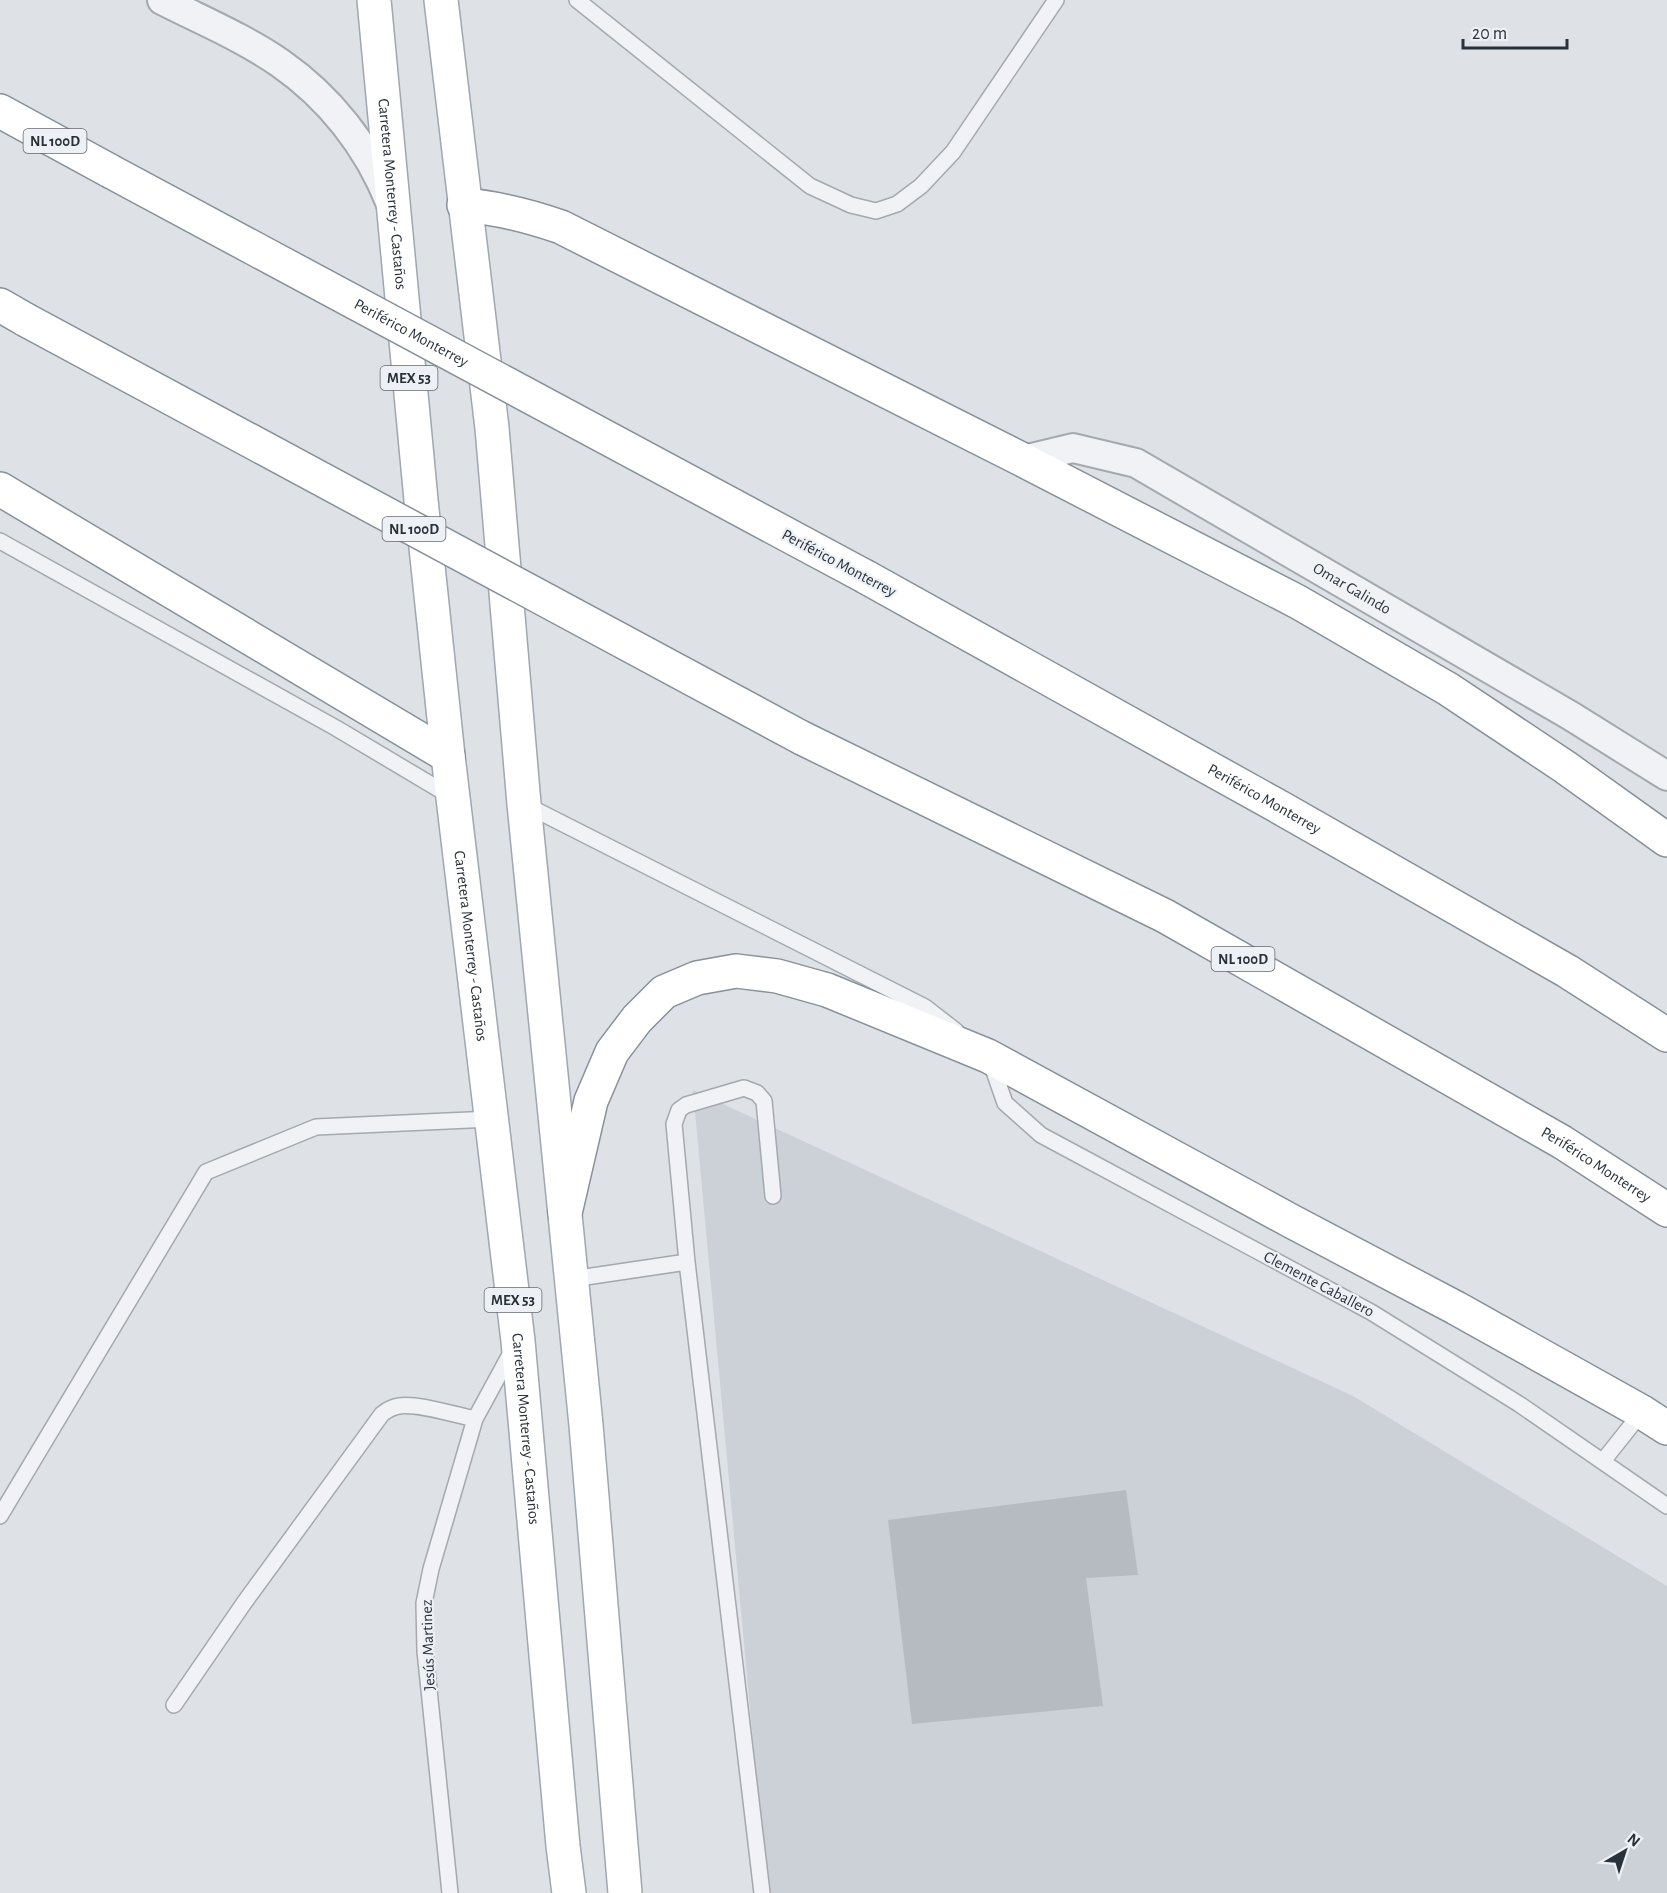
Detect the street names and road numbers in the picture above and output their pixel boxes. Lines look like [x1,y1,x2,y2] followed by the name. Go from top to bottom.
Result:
[375,98,409,291] street label: Carretera Monterrey - Castaños
[23,129,86,153] road number: NL 100D
[352,296,471,371] street label: Periférico Monterrey
[380,366,438,390] road number: MEX 53
[382,517,446,541] road number: NL 100D
[779,526,899,601] street label: Periférico Monterrey
[1310,560,1394,617] street label: Omar Galindo
[1205,761,1324,838] street label: Periférico Monterrey
[451,850,490,1042] street label: Carretera Monterrey - Castaños
[1212,947,1274,971] road number: NL 100D
[1538,1124,1654,1206] street label: Periférico Monterrey
[1261,1248,1377,1320] street label: Clemente Caballero
[484,1288,542,1312] road number: MEX 53
[509,1332,542,1525] street label: Carretera Monterrey - Castaños
[418,1599,438,1691] street label: Jesús Martinez

